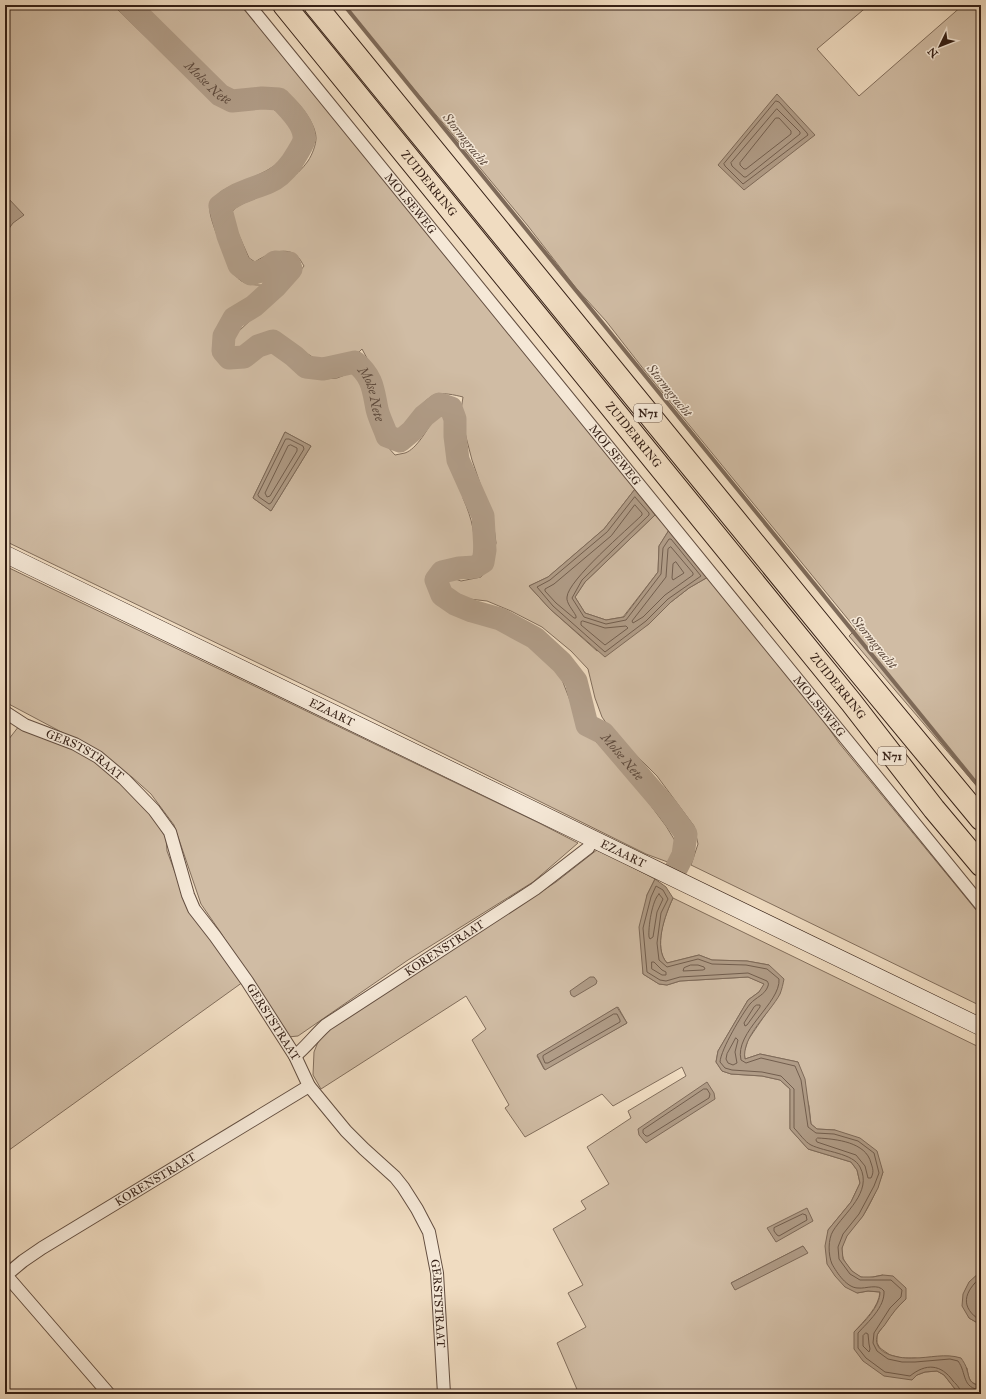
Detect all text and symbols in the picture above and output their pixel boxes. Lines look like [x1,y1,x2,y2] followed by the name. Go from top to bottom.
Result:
[920,26,960,66] north arrow
[925,44,941,60] text: N
[180,57,235,109] water label: Molse Nete
[438,109,492,170] water label: Stormgracht
[398,148,460,219] street label: ZUIDERRING
[382,170,440,237] street label: MOLSEWEG
[642,360,696,421] water label: Stormgracht
[353,362,388,425] water label: Molse Nete
[603,399,665,471] street label: ZUIDERRING
[634,404,662,422] road number: N71
[586,422,644,488] street label: MOLSEWEG
[847,612,901,673] water label: Stormgracht
[807,650,869,722] street label: ZUIDERRING
[791,673,848,740] street label: MOLSEWEG
[307,695,357,729] street label: EZAART
[44,727,127,783] street label: GERSTSTRAAT
[596,729,648,785] water label: Molse Nete
[878,747,906,765] road number: N71
[598,837,648,871] street label: EZAART
[402,917,487,979] street label: KORENSTRAAT
[243,981,303,1063] street label: GERSTSTRAAT
[112,1149,198,1209] street label: KORENSTRAAT
[427,1258,448,1348] street label: GERSTSTRAAT

